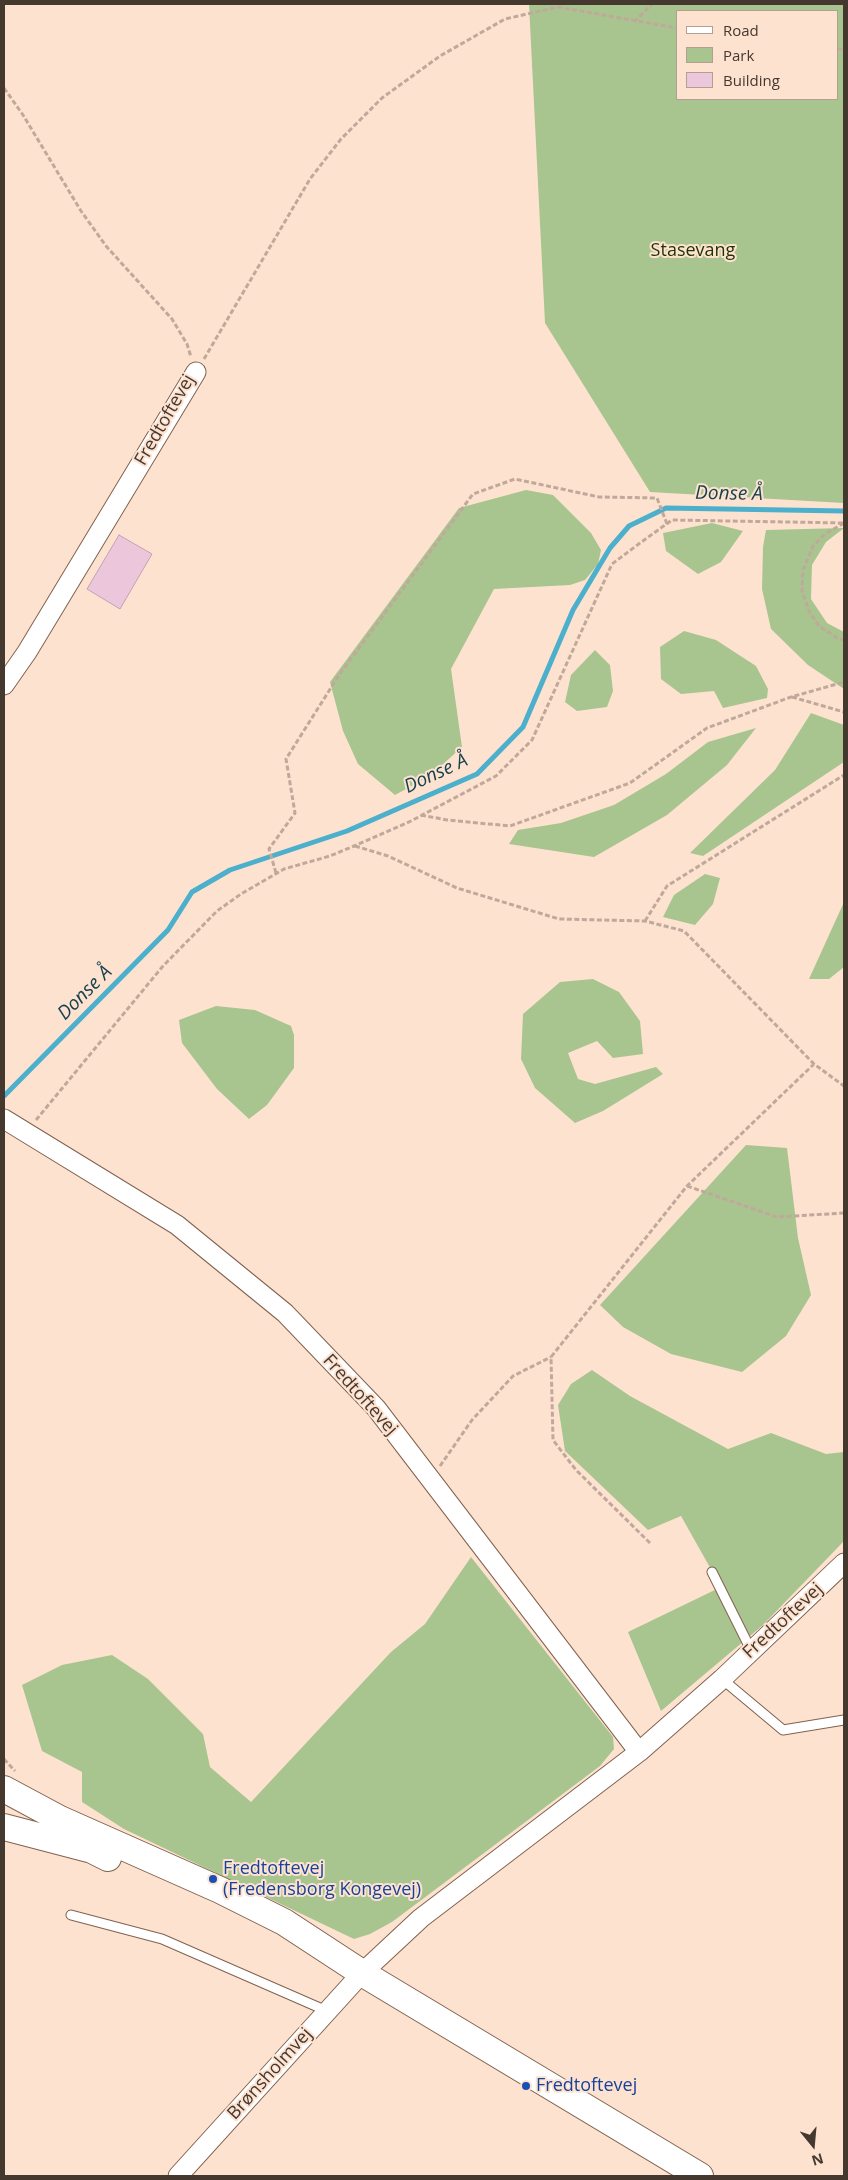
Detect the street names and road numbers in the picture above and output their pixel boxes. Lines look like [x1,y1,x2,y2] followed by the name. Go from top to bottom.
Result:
[130,371,200,469] street label: Fredtoftevej
[318,1350,402,1440] street label: Fredtoftevej
[739,1579,827,1663] street label: Fredtoftevej
[223,2024,317,2124] street label: Brønsholmvej

